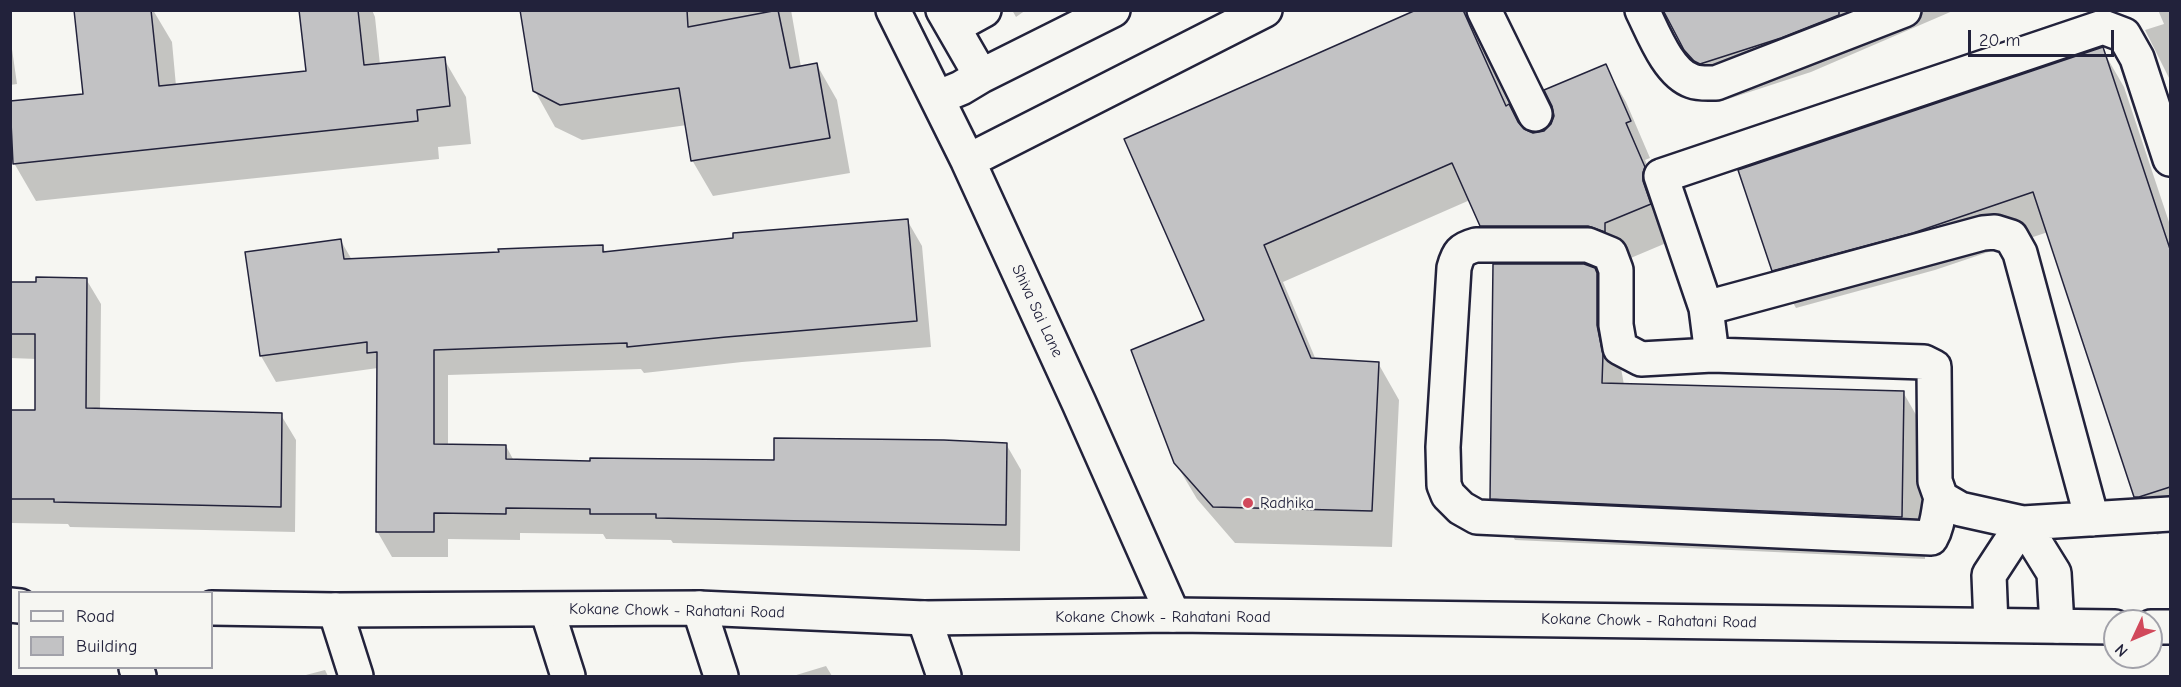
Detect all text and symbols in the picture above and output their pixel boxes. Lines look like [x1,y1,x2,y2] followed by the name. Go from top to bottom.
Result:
[1971,18,2116,56] scale bar
[1979,30,2020,51] text: 20 m
[1007,262,1067,360] street label: Shiva Sai Lane
[1260,493,1314,513] place label: Radhika
[1241,496,1255,510] marker: Radhika
[18,591,213,669] legend
[569,600,785,622] street label: Kokane Chowk - Rahatani Road
[76,606,115,627] text: Road
[1055,607,1271,627] street label: Kokane Chowk - Rahatani Road
[2103,609,2163,669] north arrow
[1541,610,1757,632] street label: Kokane Chowk - Rahatani Road
[76,636,138,657] text: Building
[2111,640,2132,660] text: N

